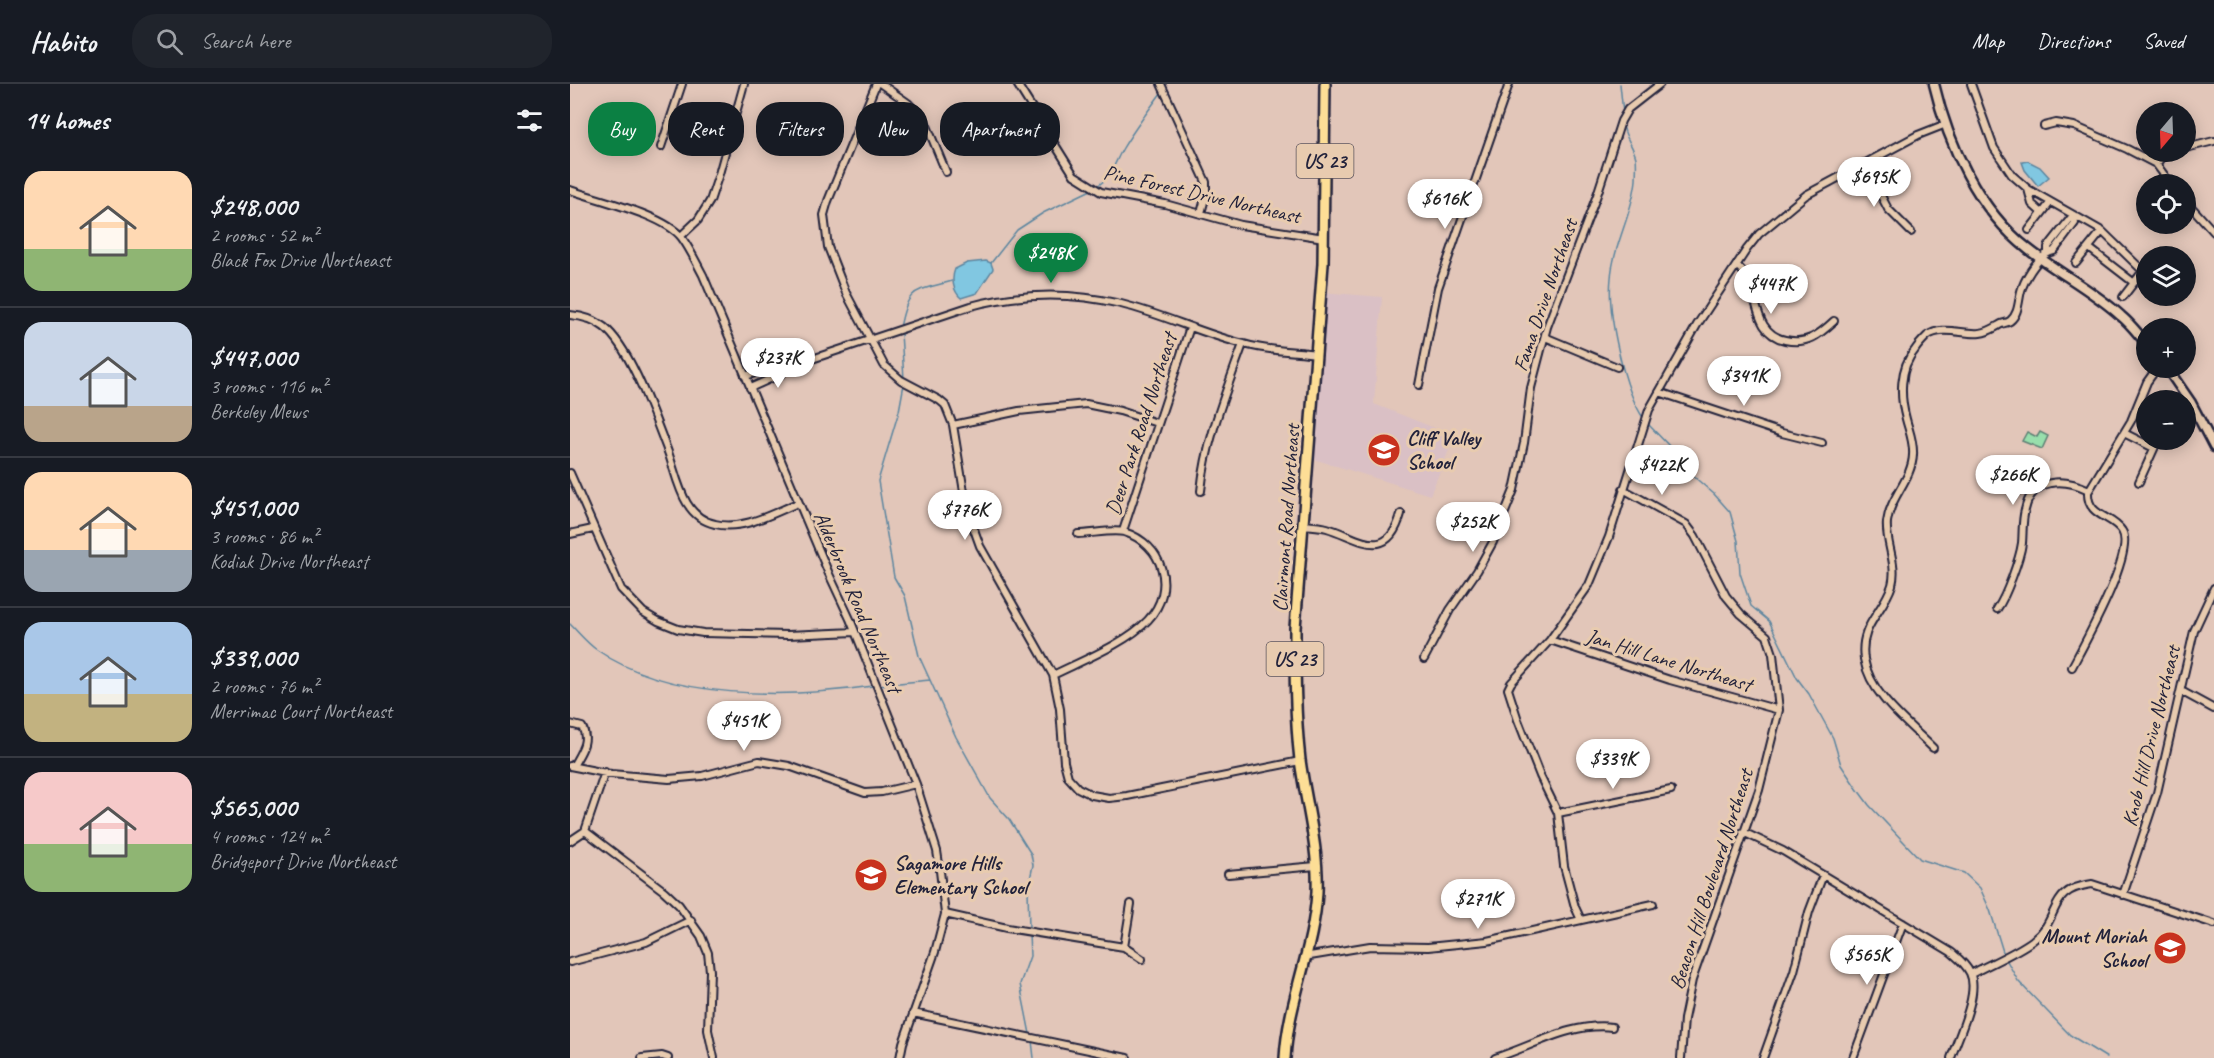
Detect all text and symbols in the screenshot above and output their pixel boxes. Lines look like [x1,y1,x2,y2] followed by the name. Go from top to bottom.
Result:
[132,14,552,68] search box
[30,24,96,59] text: Habito
[153,25,186,58] icon: search
[201,27,291,55] text: Search here
[1972,28,2004,54] text: Map
[2037,28,2110,54] text: Directions
[2143,28,2184,54] text: Saved
[588,102,656,156] chip: Buy
[668,102,744,156] chip: Rent
[756,102,844,156] chip: Filters
[856,102,928,156] chip: New
[940,102,1060,156] chip: Apartment
[2136,102,2196,162] north arrow
[2136,102,2196,450] map controls
[24,104,109,137] text: 14 homes
[513,104,546,137] icon: filters
[1296,144,1353,178] road number: US 23
[1832,157,1916,208] pin: $695K
[1101,159,1305,230] street label: Pine Forest Drive Northeast
[1851,164,1897,189] text: $695K
[2136,174,2196,234] button: locate
[1403,179,1487,230] pin: $616K
[1422,186,1469,211] text: $616K
[210,190,297,223] text: $248,000
[72,195,144,267] icon: home
[1507,214,1584,375] street label: Fama Drive Northeast
[210,223,318,248] text: 2 rooms · 52 m²
[1009,233,1093,284] pin: $248K
[1028,240,1074,265] text: $248K
[2136,246,2196,306] button: layers
[210,248,391,273] text: Black Fox Drive Northeast
[1729,264,1813,315] pin: $447K
[1748,271,1794,296] text: $447K
[2136,318,2196,378] button: +
[1099,327,1184,518] street label: Deer Park Road Northeast
[736,338,820,389] pin: $237K
[210,341,297,374] text: $447,000
[755,345,801,370] text: $237K
[72,346,144,418] icon: home
[1702,356,1786,407] pin: $341K
[1721,363,1767,388] text: $341K
[210,374,327,399] text: 3 rooms · 116 m²
[2136,390,2196,450] button: −
[210,399,308,424] text: Berkeley Mews
[1266,421,1306,613] street label: Clairmont Road Northeast
[1407,425,1482,475] place label: Cliff Valley School
[1366,432,1402,468] school or university icon: Cliff Valley School
[1620,445,1704,496] pin: $422K
[1639,452,1685,477] text: $422K
[1971,455,2055,506] pin: $266K
[1990,462,2037,487] text: $266K
[923,490,1007,541] pin: $776K
[210,491,297,524] text: $451,000
[72,496,144,568] icon: home
[942,497,988,522] text: $776K
[1431,502,1515,553] pin: $252K
[808,508,909,699] street label: Alderbrook Road Northeast
[1450,509,1496,534] text: $252K
[210,524,318,549] text: 3 rooms · 86 m²
[210,549,368,574] text: Kodiak Drive Northeast
[1582,622,1758,698] street label: Jan Hill Lane Northeast
[210,641,297,674] text: $339,000
[2116,641,2187,829] street label: Knob Hill Drive Northeast
[1266,642,1324,676] road number: US 23
[72,646,144,718] icon: home
[210,674,318,699] text: 2 rooms · 76 m²
[210,699,392,724] text: Merrimac Court Northeast
[702,701,786,752] pin: $451K
[721,708,767,733] text: $451K
[1571,739,1655,790] pin: $339K
[1590,746,1636,771] text: $339K
[1663,764,1759,992] street label: Beacon Hill Boulevard Northeast
[210,791,297,824] text: $565,000
[72,796,144,868] icon: home
[210,824,327,849] text: 4 rooms · 124 m²
[210,849,396,874] text: Bridgeport Drive Northeast
[894,850,1032,900] place label: Sagamore Hills Elementary School
[853,857,889,893] school or university icon: Sagamore Hills Elementary School
[1436,879,1520,930] pin: $271K
[1455,886,1501,911] text: $271K
[2042,923,2151,973] place label: Mount Moriah School
[2152,930,2188,966] school or university icon: Mount Moriah School
[1825,935,1909,986] pin: $565K
[1844,942,1890,967] text: $565K

